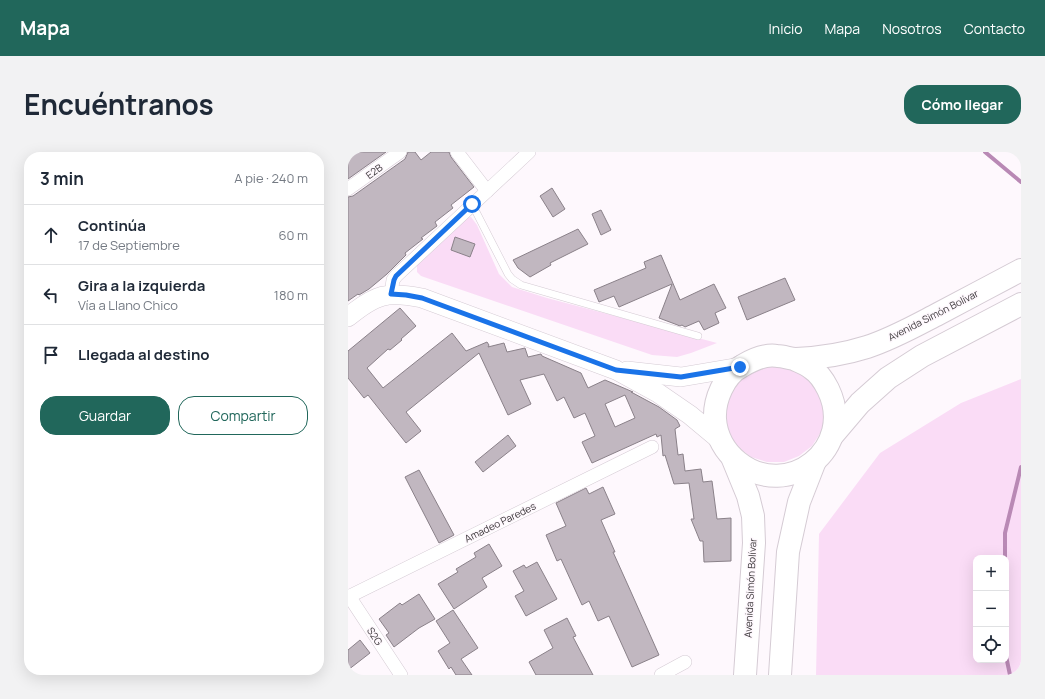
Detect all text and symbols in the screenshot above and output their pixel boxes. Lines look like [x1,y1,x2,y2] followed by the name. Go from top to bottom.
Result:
[20,15,70,41] text: Mapa
[769,19,803,38] text: Inicio
[825,19,860,38] text: Mapa
[882,19,942,38] text: Nosotros
[964,19,1025,38] text: Contacto
[24,85,214,123] text: Encuéntranos
[904,85,1021,124] button: Cómo llegar
[363,160,385,182] street label: E2B
[40,167,84,190] text: 3 min
[234,169,308,187] text: A pie · 240 m
[463,195,481,213] route start
[78,215,146,236] text: Continúa
[40,224,62,246] icon: ahead
[278,226,308,244] text: 60 m
[78,236,180,254] text: 17 de Septiembre
[78,275,205,296] text: Gira a la izquierda
[40,284,62,306] icon: left
[274,286,308,304] text: 180 m
[885,286,981,344] street label: Avenida Simón Bolívar
[78,296,178,314] text: Vía a Llano Chico
[40,344,62,366] icon: arrive
[78,344,210,365] text: Llegada al destino
[731,358,749,376] route end
[40,396,170,435] button: Guardar
[178,396,308,435] button: Compartir
[462,499,538,545] street label: Amadeo Paredes
[740,537,760,638] street label: Avenida Simón Bolívar
[973,555,1009,663] map controls
[973,555,1009,591] button: +
[973,591,1009,627] button: −
[364,624,386,648] street label: S2G
[973,627,1009,663] button: locate

